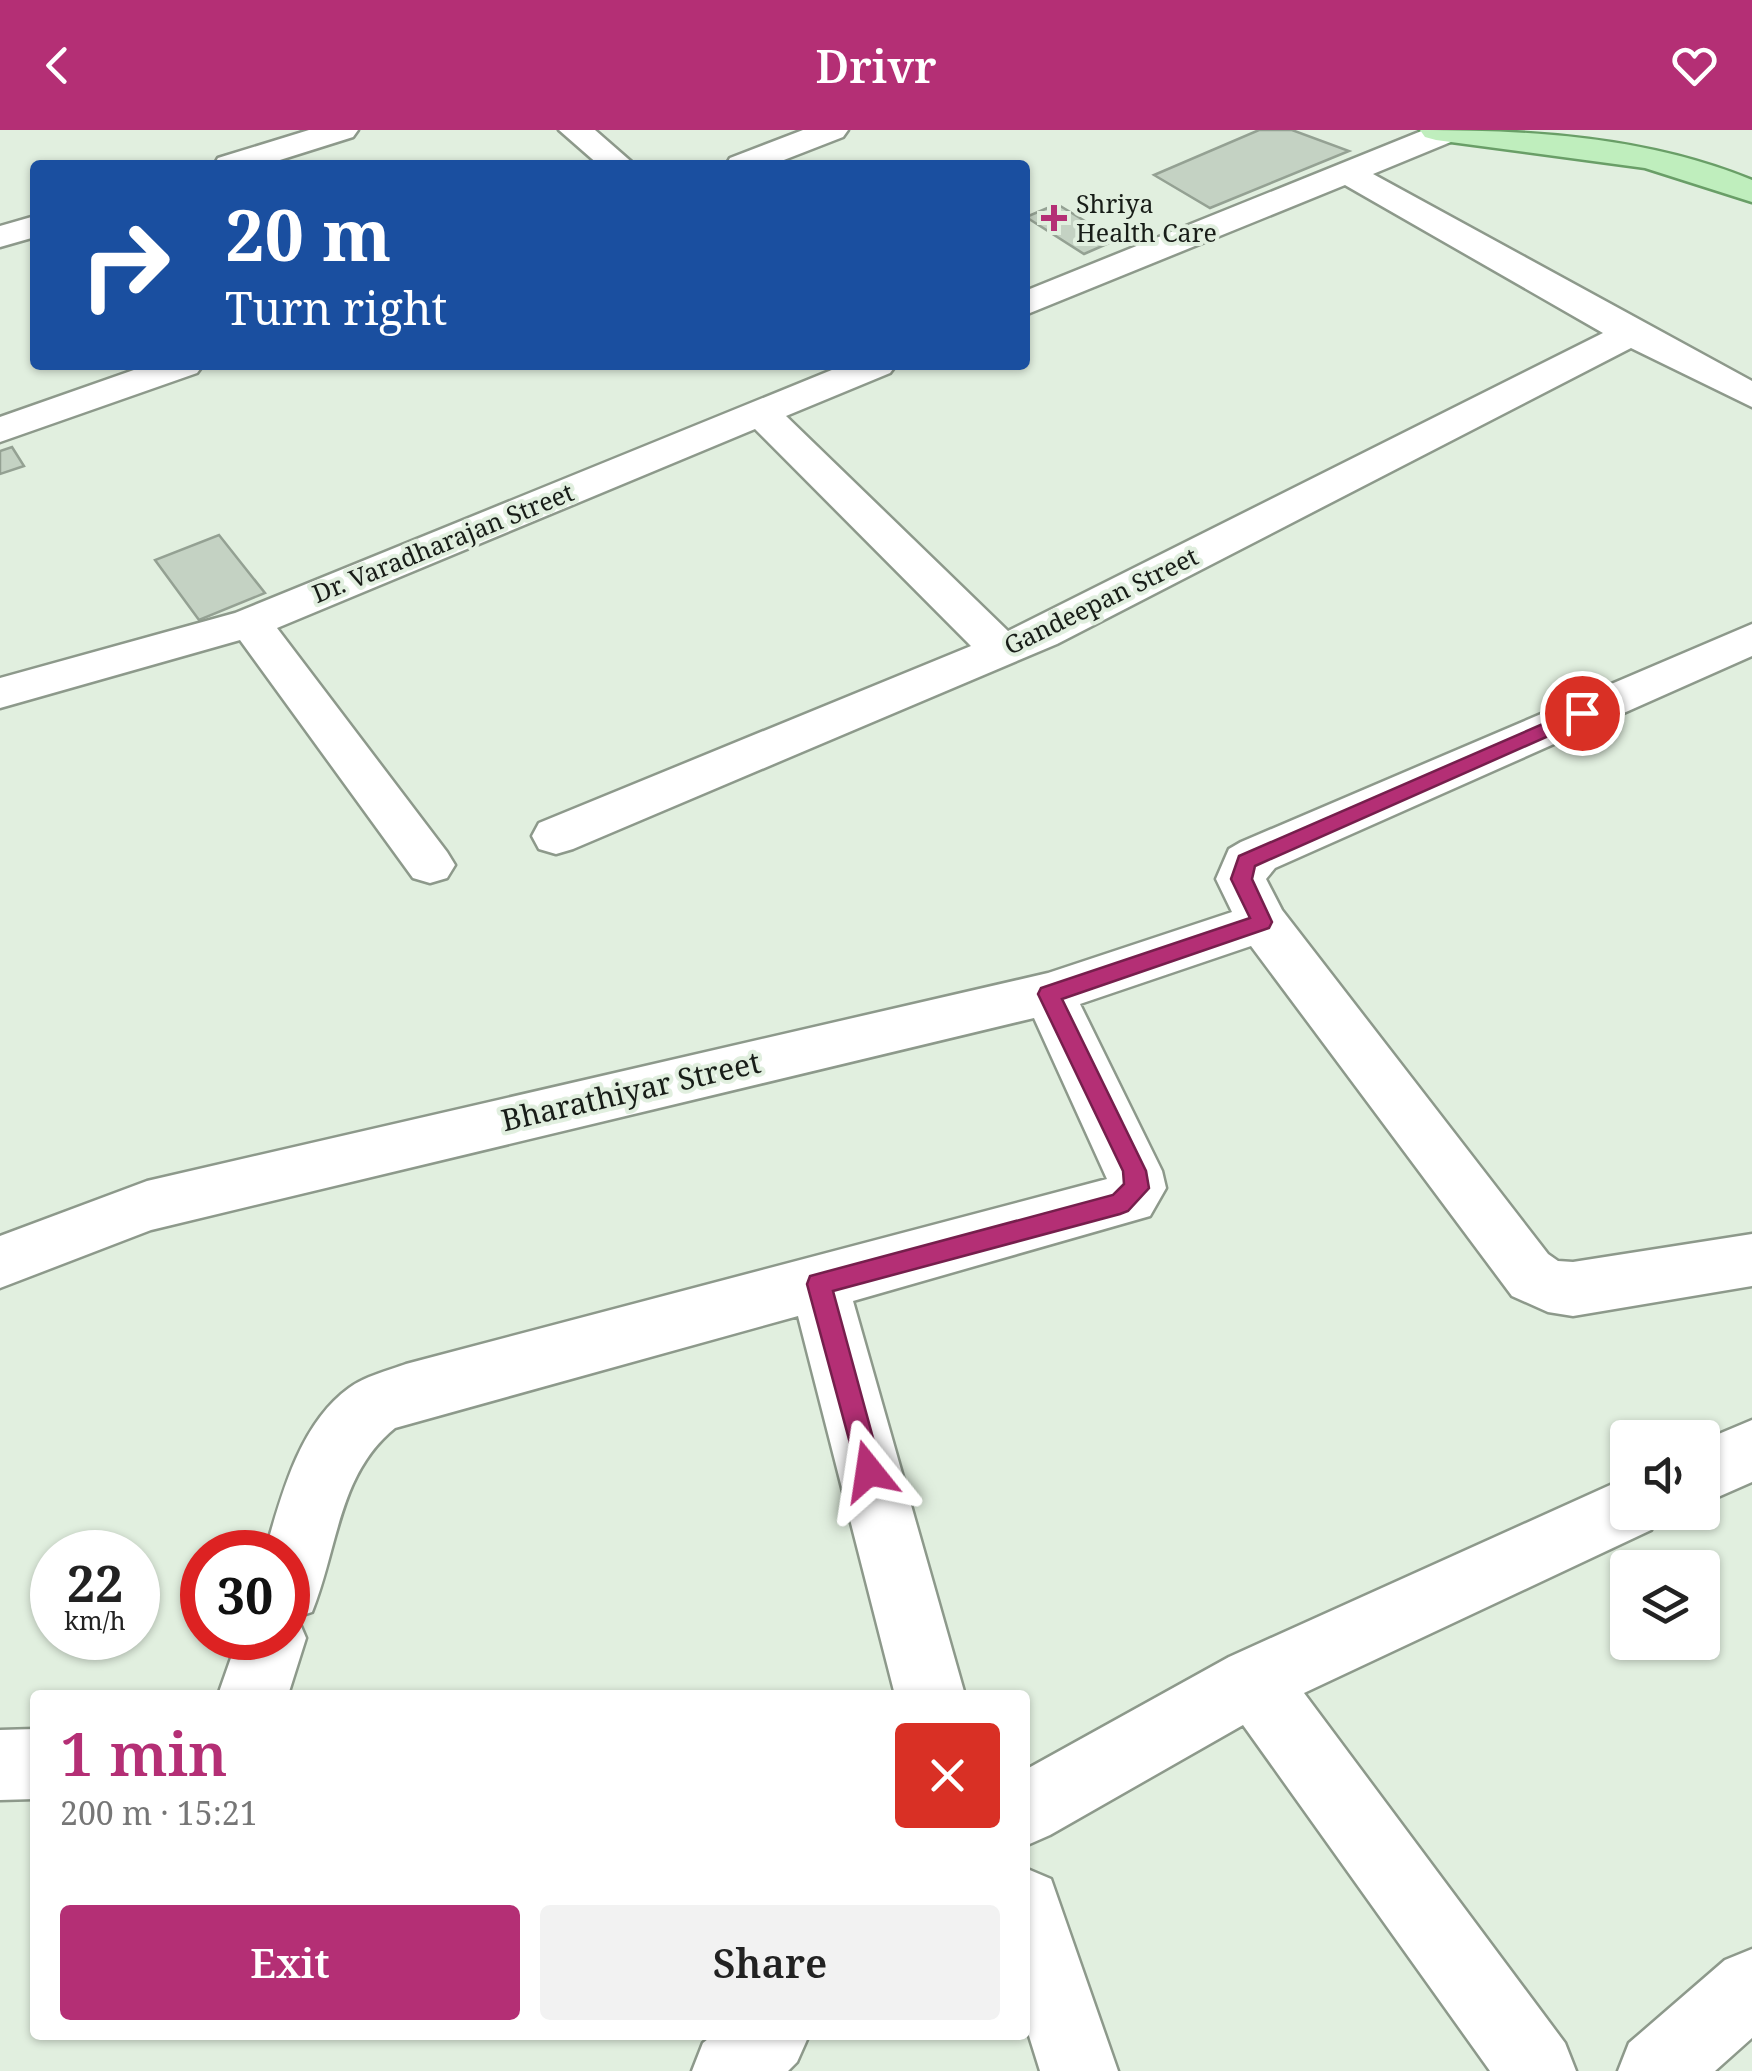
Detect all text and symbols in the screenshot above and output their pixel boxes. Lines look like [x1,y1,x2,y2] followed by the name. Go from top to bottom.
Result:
[815,35,937,96] text: Drivr
[30,38,85,93] icon: back
[1667,38,1722,93] icon: heart
[225,186,391,282] text: 20 m
[1076,186,1217,249] place label: Shriya Health Care
[60,200,190,330] icon: right
[1041,205,1067,231] marker: Shriya Health Care
[225,277,447,338] text: Turn right
[307,474,578,610] street label: Dr. Varadharajan Street
[998,538,1203,662] street label: Gandeepan Street
[1540,671,1625,756] pin
[1555,686,1610,741] icon: arrive
[497,1041,764,1140] street label: Bharathiyar Street
[817,1419,921,1523] position arrow
[1610,1420,1720,1660] map controls
[1610,1420,1720,1530] button: sound
[180,1530,310,1660] speed limit sign: 30
[67,1549,123,1617] text: 22
[1610,1550,1720,1660] button: layers
[64,1603,126,1637] text: km/h
[60,1712,228,1794] text: 1 min
[895,1723,1000,1828] button: close
[60,1791,258,1834] text: 200 m · 15:21
[60,1905,520,2020] button: Exit
[540,1905,1000,2020] button: Share

